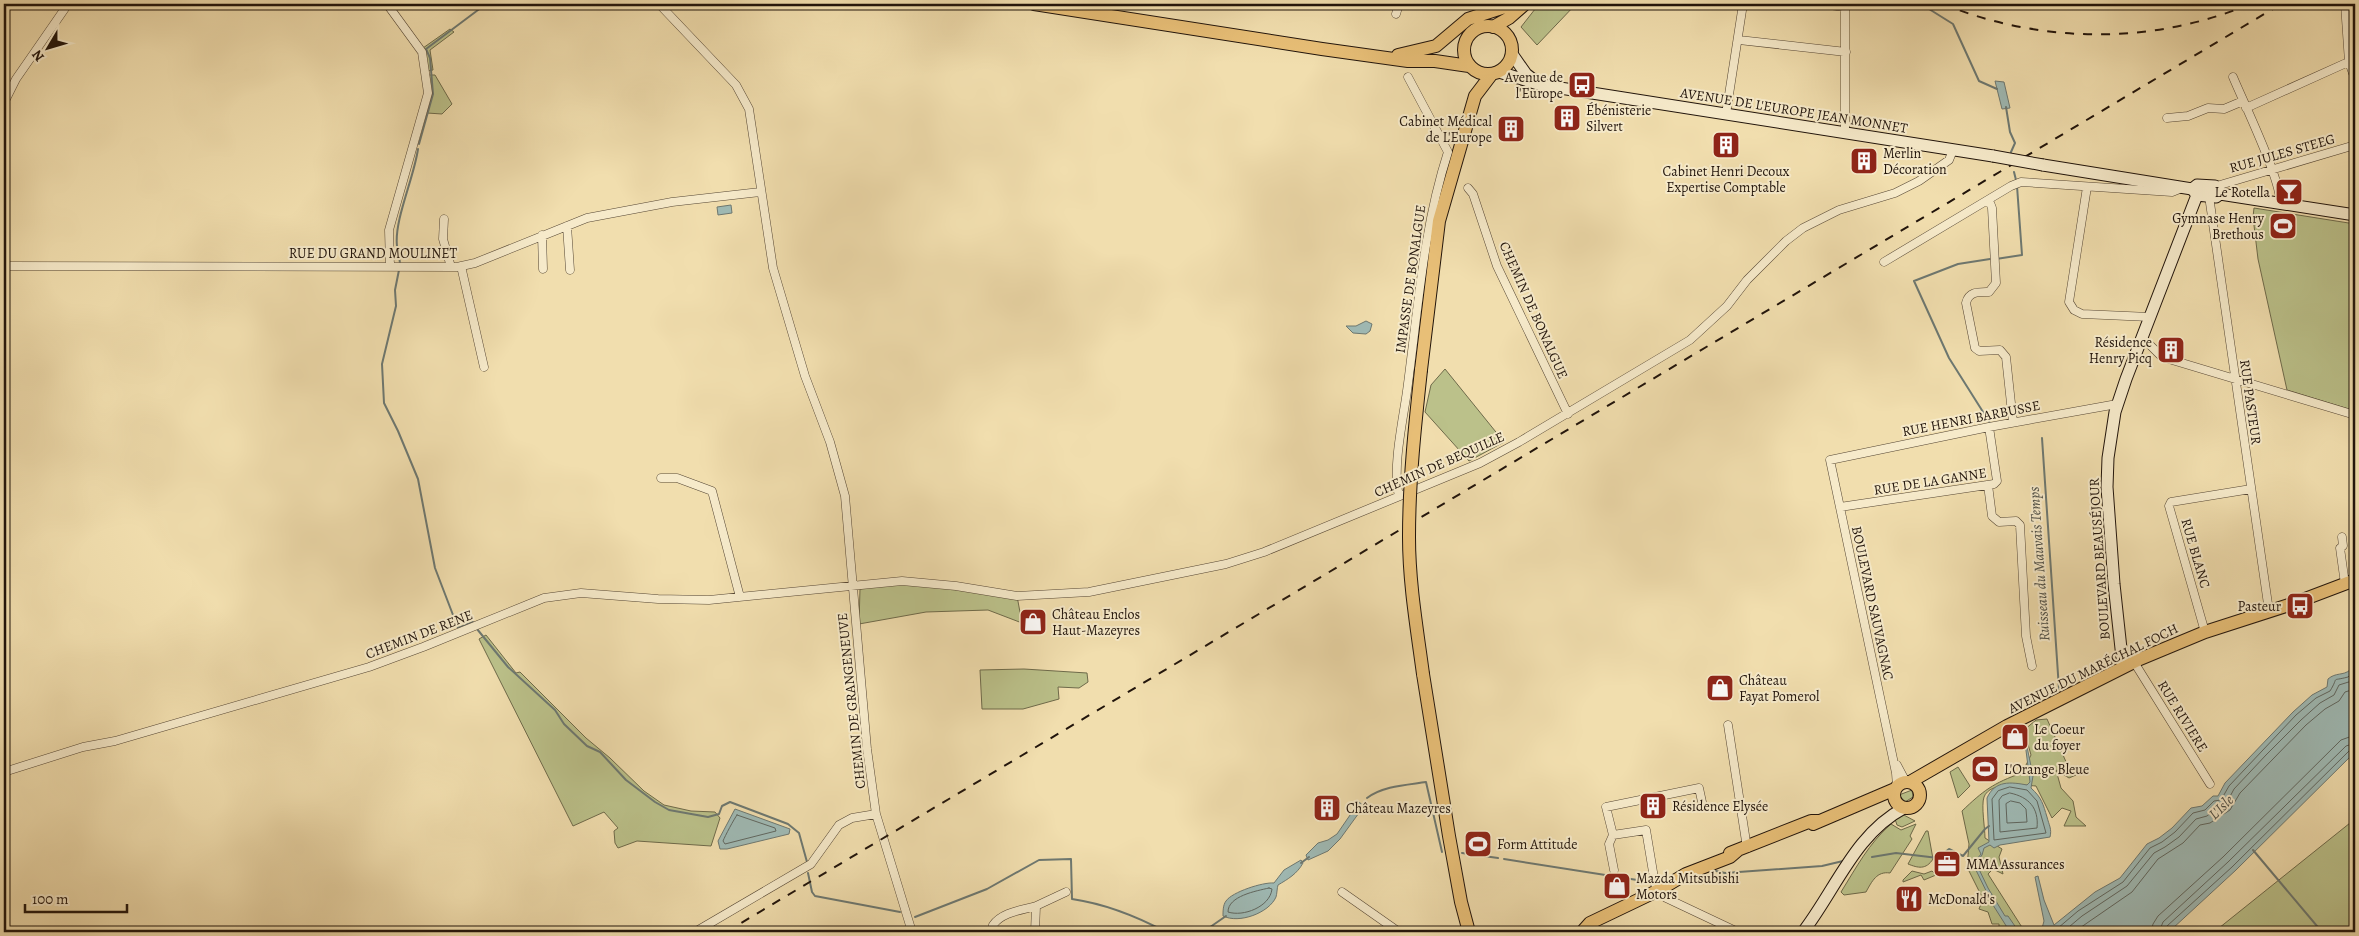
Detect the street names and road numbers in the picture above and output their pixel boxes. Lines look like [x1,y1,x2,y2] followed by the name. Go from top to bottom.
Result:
[1678,83,1909,138] street label: AVENUE DE L'EUROPE JEAN MONNET
[2227,129,2337,178] street label: RUE JULES STEEG
[1391,204,1430,354] street label: IMPASSE DE BONALGUE
[1495,238,1572,382] street label: CHEMIN DE BONALGUE
[289,244,458,263] street label: RUE DU GRAND MOULINET
[2235,358,2266,446] street label: RUE PASTEUR
[1900,396,2042,441] street label: RUE HENRI BARBUSSE
[1371,427,1507,502] street label: CHEMIN DE BEQUILLE
[1872,463,1988,500] street label: RUE DE LA GANNE
[2084,477,2115,641] street label: BOULEVARD BEAUSÉJOUR
[2177,516,2215,590] street label: RUE BLANC
[1847,524,1898,682] street label: BOULEVARD SAUVAGNAC
[363,605,476,664] street label: CHEMIN DE RENE
[833,612,870,790] street label: CHEMIN DE GRANGENEUVE
[2004,619,2181,718] street label: AVENUE DU MARÉCHAL FOCH
[2153,677,2212,756] street label: RUE RIVIERE

